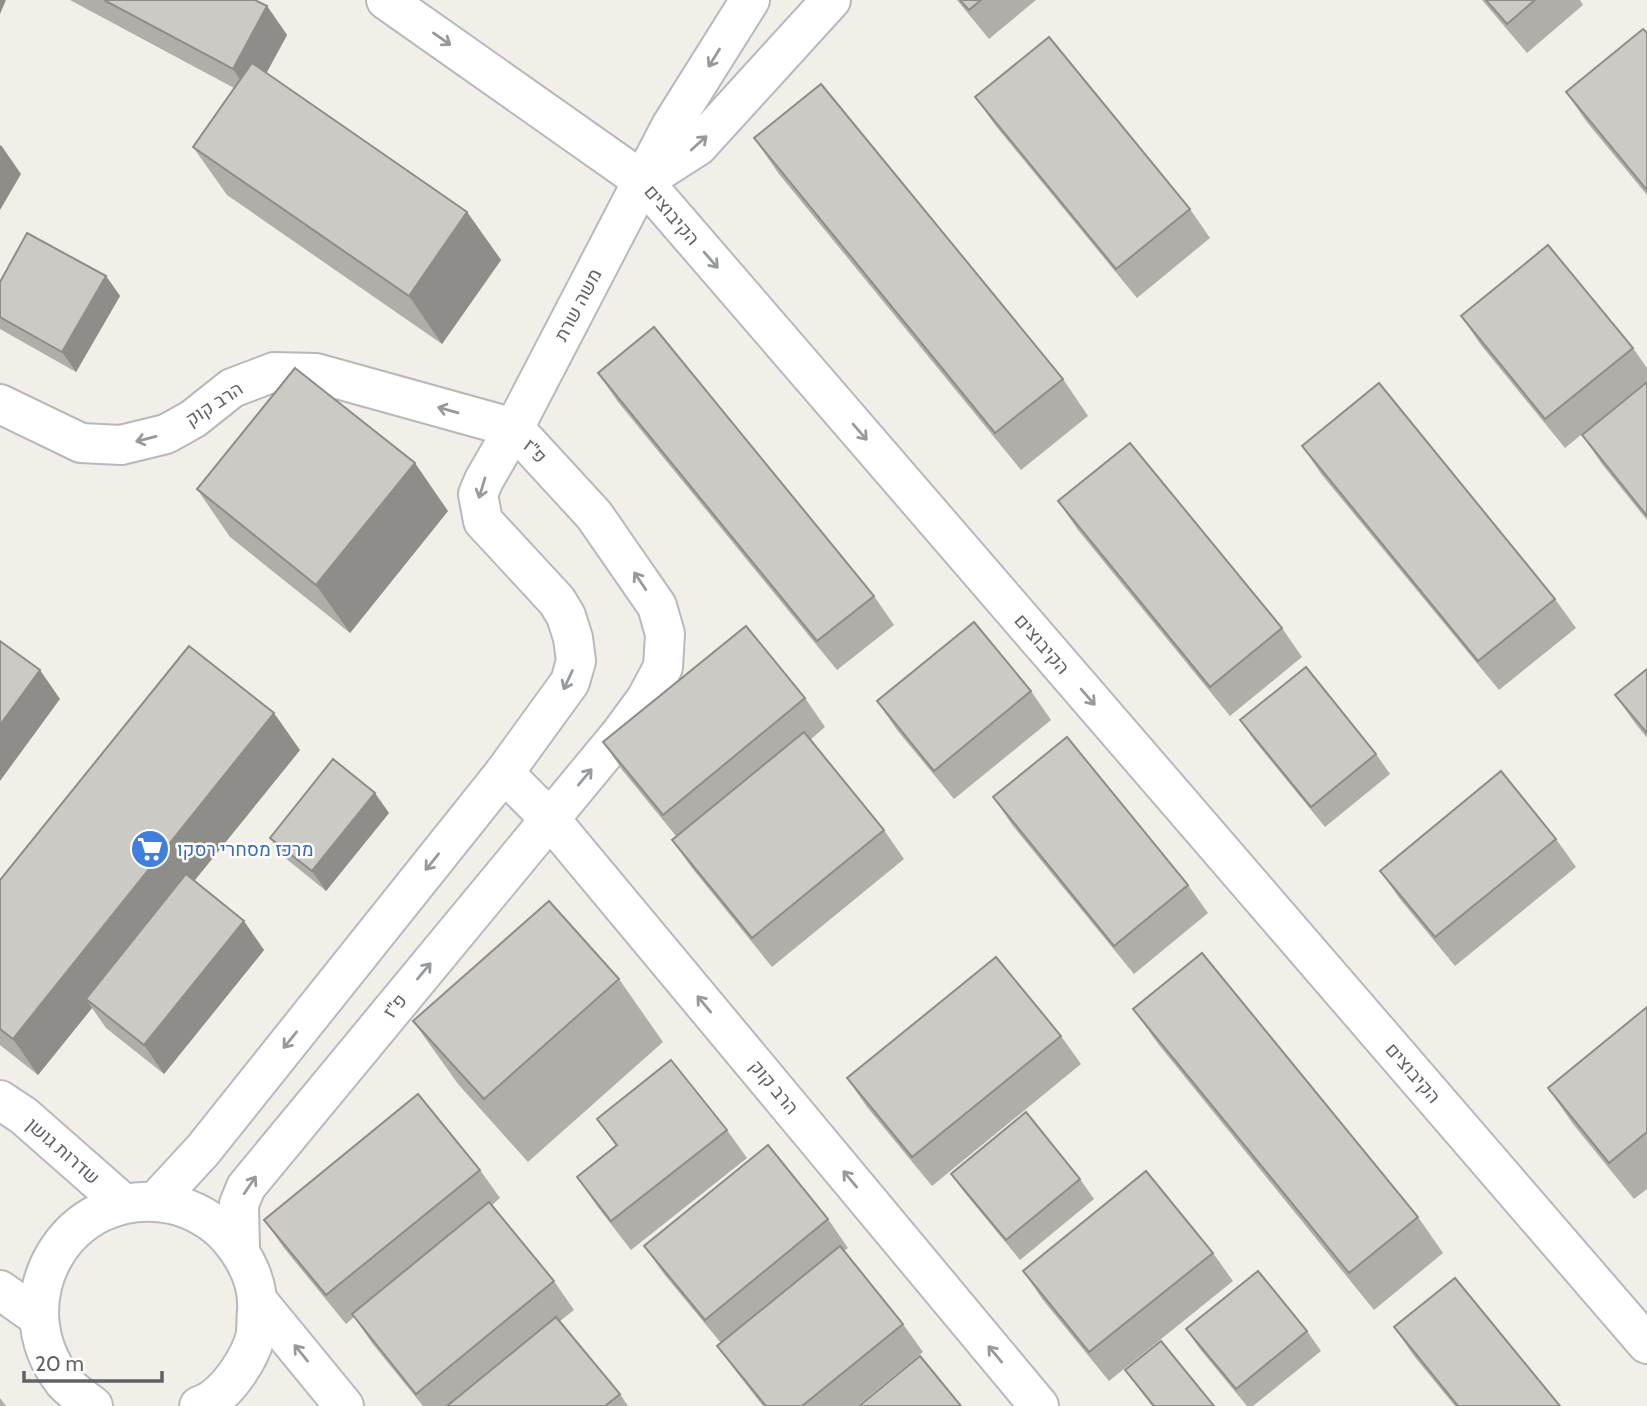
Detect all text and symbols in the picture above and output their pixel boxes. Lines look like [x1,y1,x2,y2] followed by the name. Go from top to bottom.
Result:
[432,32,451,46] one-way arrow
[707,47,721,67] one-way arrow
[690,135,708,151] one-way arrow
[640,180,704,250] street label: הקיבוצים
[703,251,719,269] one-way arrow
[549,265,607,345] street label: משה שרת
[181,377,247,431] street label: הרב קוק
[437,403,460,416] one-way arrow
[852,423,868,441] one-way arrow
[135,433,158,446] one-way arrow
[518,434,552,468] street label: פ"ז
[475,477,488,499] one-way arrow
[633,572,647,591] one-way arrow
[1010,609,1074,679] street label: הקיבוצים
[561,670,574,691] one-way arrow
[1080,688,1096,706] one-way arrow
[577,768,593,786] one-way arrow
[129,828,171,870] supermarket icon: מרכז מסחרי רסקו
[177,838,313,861] place label: מרכז מסחרי רסקו
[425,853,440,871] one-way arrow
[417,963,432,981] one-way arrow
[378,989,412,1023] street label: פ"ז
[696,995,712,1013] one-way arrow
[283,1030,298,1049] one-way arrow
[1381,1038,1445,1108] street label: הקיבוצים
[745,1055,803,1119] street label: הרב קוק
[22,1113,104,1189] street label: שדרות גושן
[842,1170,858,1188] one-way arrow
[242,1176,257,1195] one-way arrow
[24,1340,163,1384] scale bar
[293,1345,308,1363] one-way arrow
[987,1345,1003,1363] one-way arrow
[35,1351,84,1376] text: 20 m

